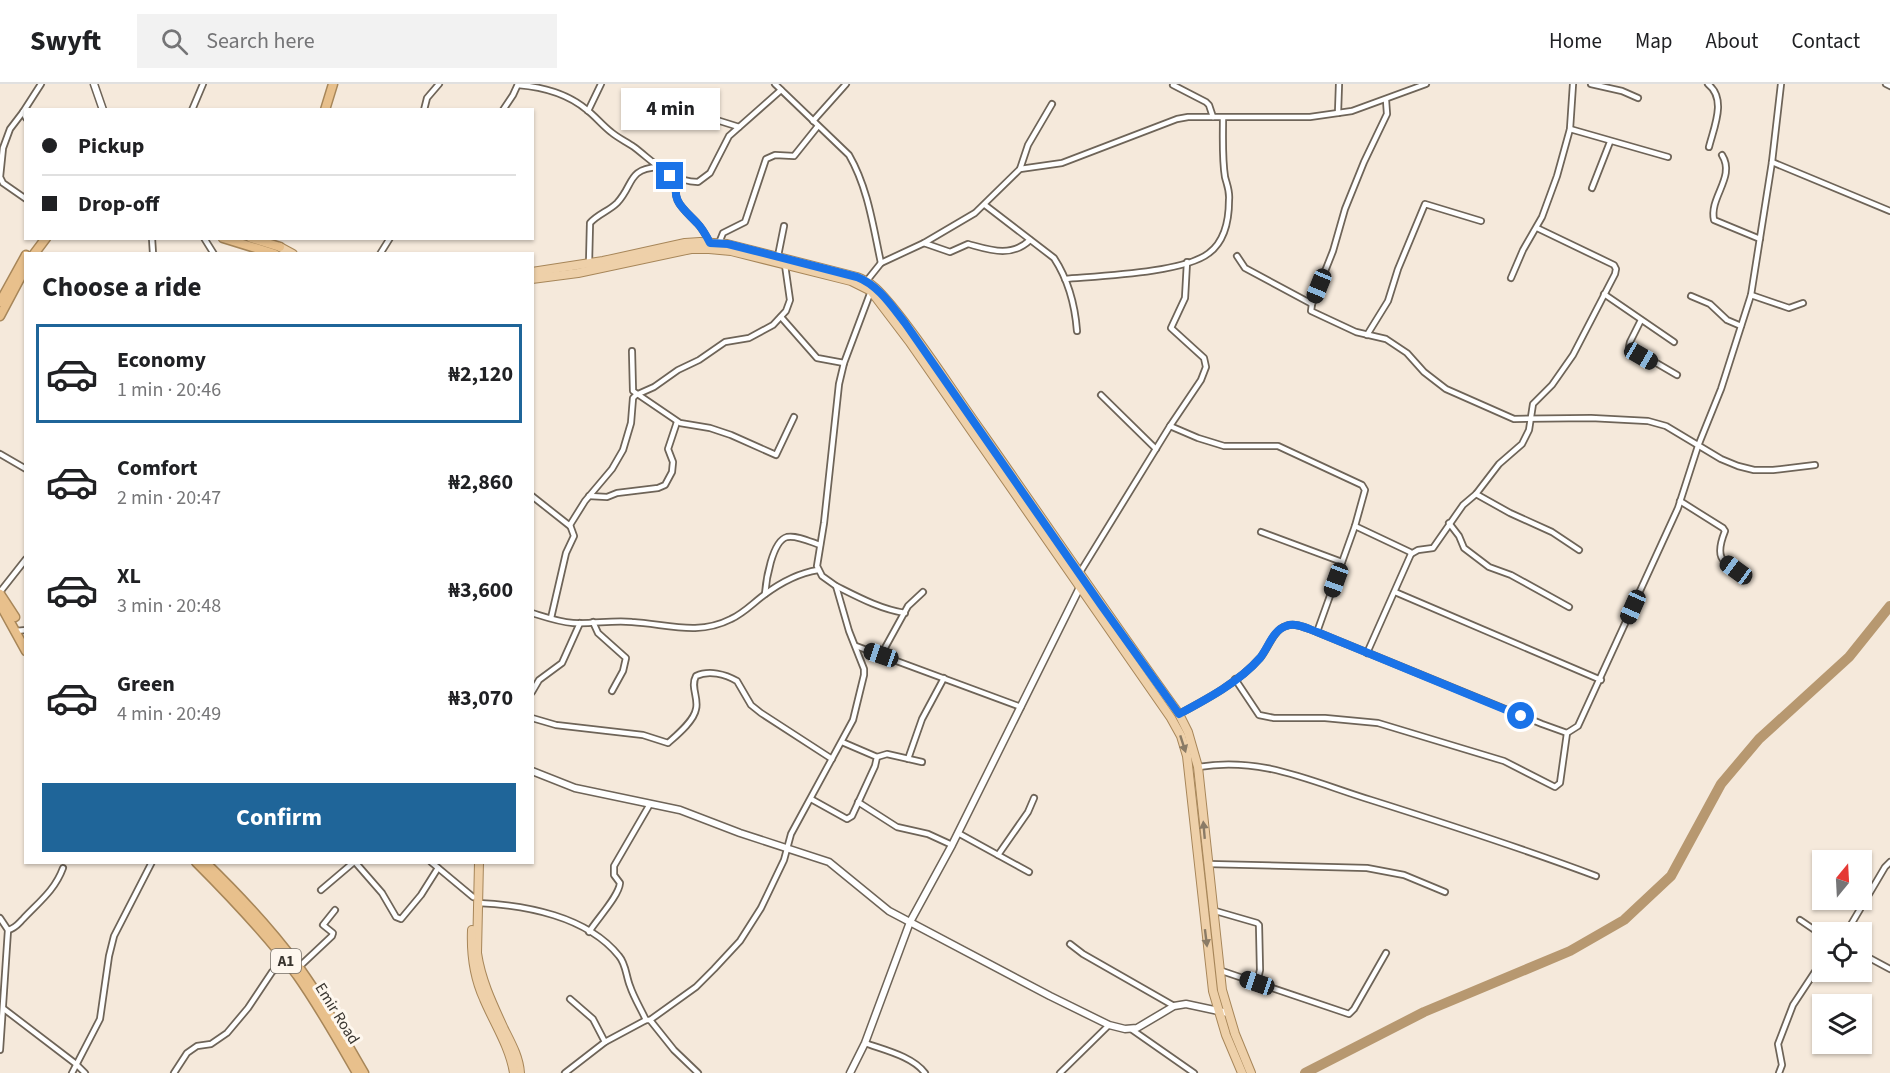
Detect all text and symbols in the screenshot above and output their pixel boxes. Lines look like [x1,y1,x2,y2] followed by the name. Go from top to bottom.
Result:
[137,14,557,68] search box
[30,21,101,61] text: Swyft
[158,25,191,58] icon: search
[206,25,315,57] text: Search here
[1549,26,1602,56] text: Home
[1635,26,1673,56] text: Map
[1706,26,1758,56] text: About
[1791,26,1860,56] text: Contact
[620,89,720,131] callout: 4 min
[646,95,695,123] text: 4 min
[78,130,144,162] text: Pickup
[656,162,683,189] route end
[78,188,159,220] text: Drop-off
[1304,266,1334,306] car
[42,268,202,307] text: Choose a ride
[1621,339,1661,373] car
[117,344,206,376] text: Economy
[45,347,99,401] icon: car
[448,358,513,390] text: ₦2,120
[117,376,221,404] text: 1 min · 20:46
[117,452,198,484] text: Comfort
[45,455,99,509] icon: car
[448,466,513,498] text: ₦2,860
[117,484,221,512] text: 2 min · 20:47
[1716,552,1756,588] car
[117,560,141,592] text: XL
[1321,560,1351,600] car
[45,563,99,617] icon: car
[448,574,513,606] text: ₦3,600
[1617,587,1649,627] car
[117,592,221,620] text: 3 min · 20:48
[861,641,901,669] car
[117,668,175,700] text: Green
[45,671,99,725] icon: car
[448,682,513,714] text: ₦3,070
[117,700,221,728] text: 4 min · 20:49
[1507,702,1534,729] route start
[1179,735,1189,753] one-way arrow
[42,783,516,852] button: Confirm
[1199,821,1209,840] one-way arrow
[1812,850,1872,910] north arrow
[1812,850,1872,1054] map controls
[1812,922,1872,982] button: locate
[1201,928,1211,947] one-way arrow
[271,949,301,973] road number: A1
[1237,969,1277,997] car
[310,979,365,1049] street label: Emir Road
[1812,994,1872,1054] button: layers

